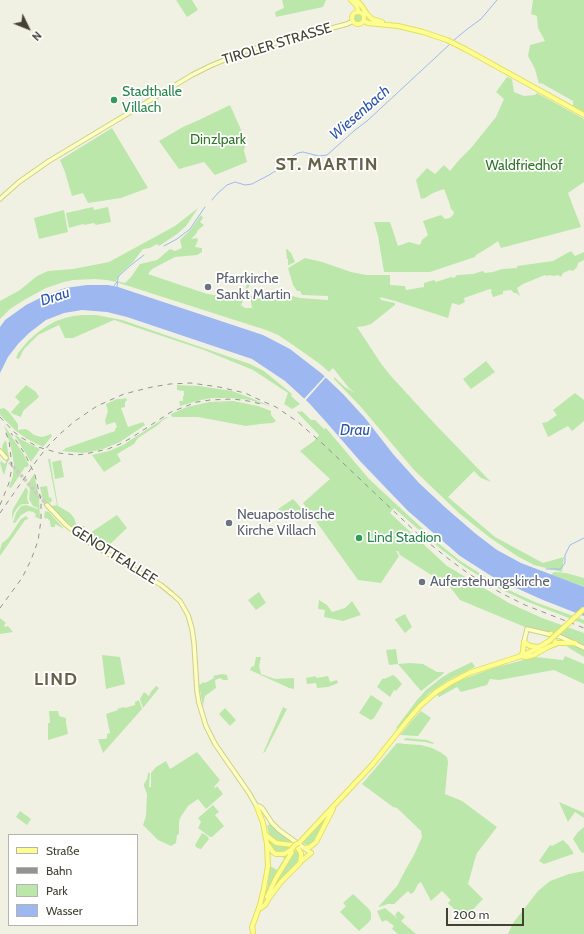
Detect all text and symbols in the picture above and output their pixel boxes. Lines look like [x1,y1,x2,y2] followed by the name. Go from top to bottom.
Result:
[8,8,48,48] north arrow
[220,19,334,69] street label: TIROLER STRASSE
[29,29,45,44] text: N
[326,82,394,144] water label: Wiesenbach
[122,84,182,116] place label: Stadthalle Villach
[109,95,119,105] marker: Stadthalle Villach
[190,132,246,148] park label: Dinzlpark
[276,154,378,176] district label: ST. MARTIN
[485,158,563,174] park label: Waldfriedhof
[216,271,291,304] place label: Pfarrkirche Sankt Martin
[203,282,213,292] marker: Pfarrkirche Sankt Martin
[38,284,72,310] water label: Drau
[340,422,370,440] water label: Drau
[237,507,335,540] place label: Neuapostolische Kirche Villach
[224,518,234,528] marker: Neuapostolische Kirche Villach
[68,522,160,588] street label: GENOTTEALLEE
[367,530,441,546] place label: Lind Stadion
[354,533,364,543] marker: Lind Stadion
[430,574,550,590] place label: Auferstehungskirche
[417,577,427,587] marker: Auferstehungskirche
[34,669,78,691] district label: LIND
[8,834,138,926] legend
[46,843,79,858] text: Straße
[46,863,72,878] text: Bahn
[46,883,68,898] text: Park
[448,900,526,926] scale bar
[46,903,83,918] text: Wasser
[453,907,489,922] text: 200 m

